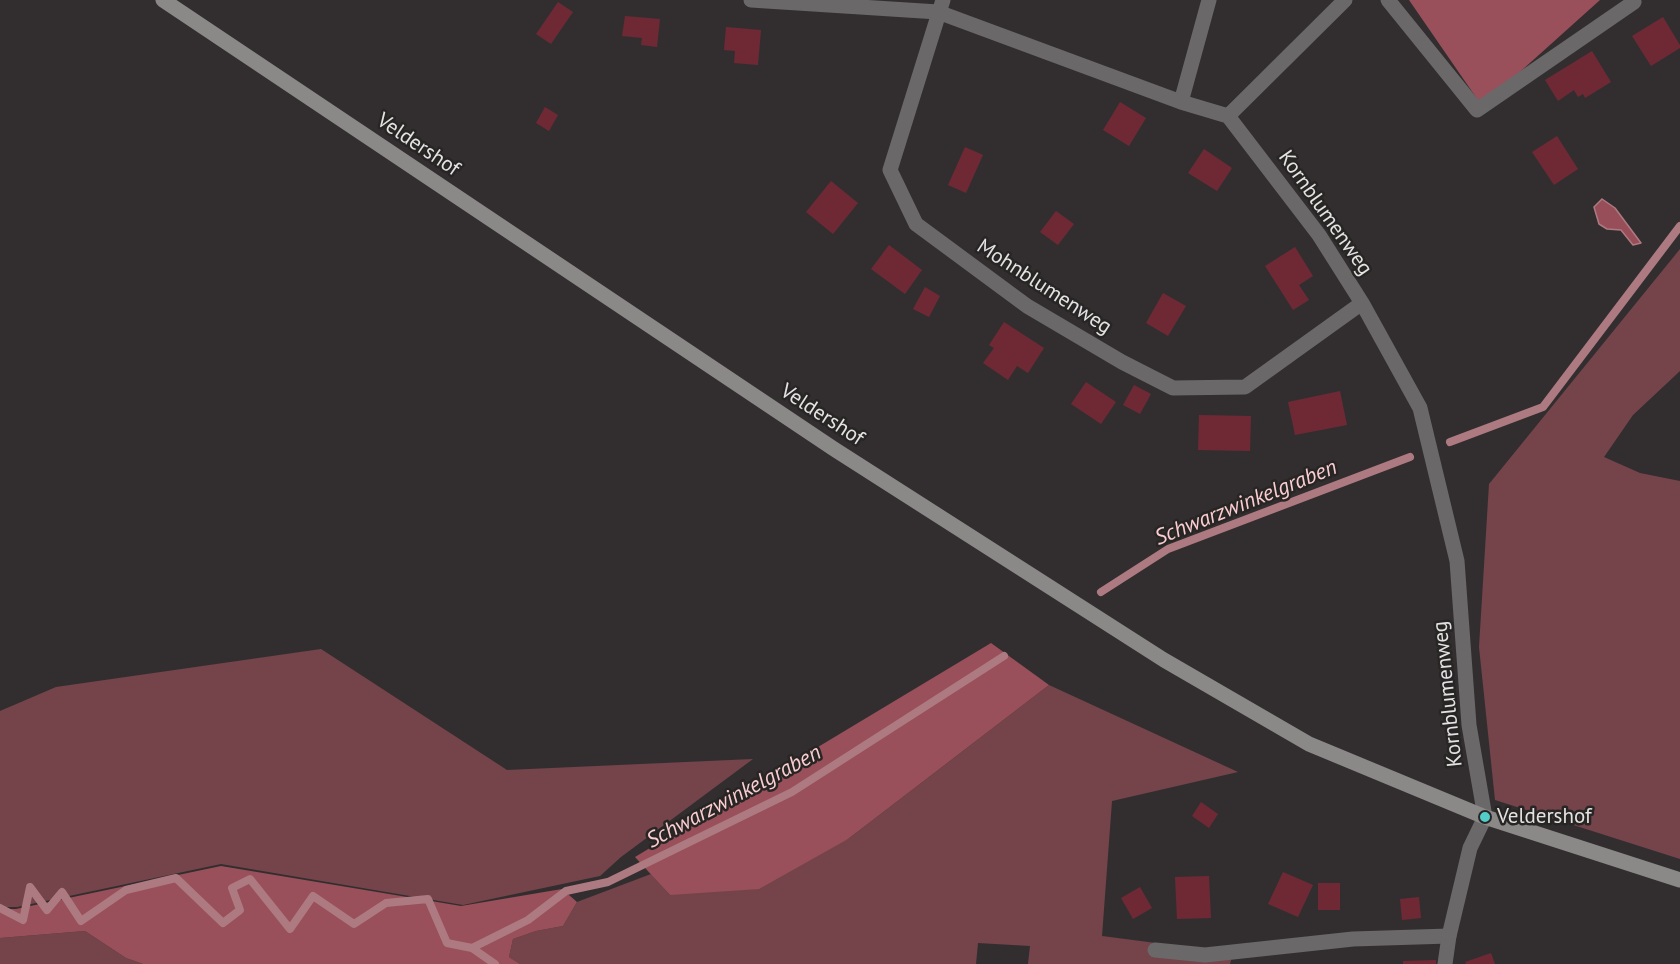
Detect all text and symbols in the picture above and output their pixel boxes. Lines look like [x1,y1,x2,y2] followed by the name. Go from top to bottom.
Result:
[372,108,464,182] street label: Veldershof
[1273,146,1377,280] street label: Kornblumenweg
[972,234,1116,340] street label: Mohnblumenweg
[775,379,869,451] street label: Veldershof
[1151,454,1341,552] water label: Schwarzwinkelgraben
[1428,620,1468,768] street label: Kornblumenweg
[642,740,826,854] water label: Schwarzwinkelgraben
[1497,804,1592,830] place label: Veldershof
[1478,810,1492,824] marker: Veldershof

